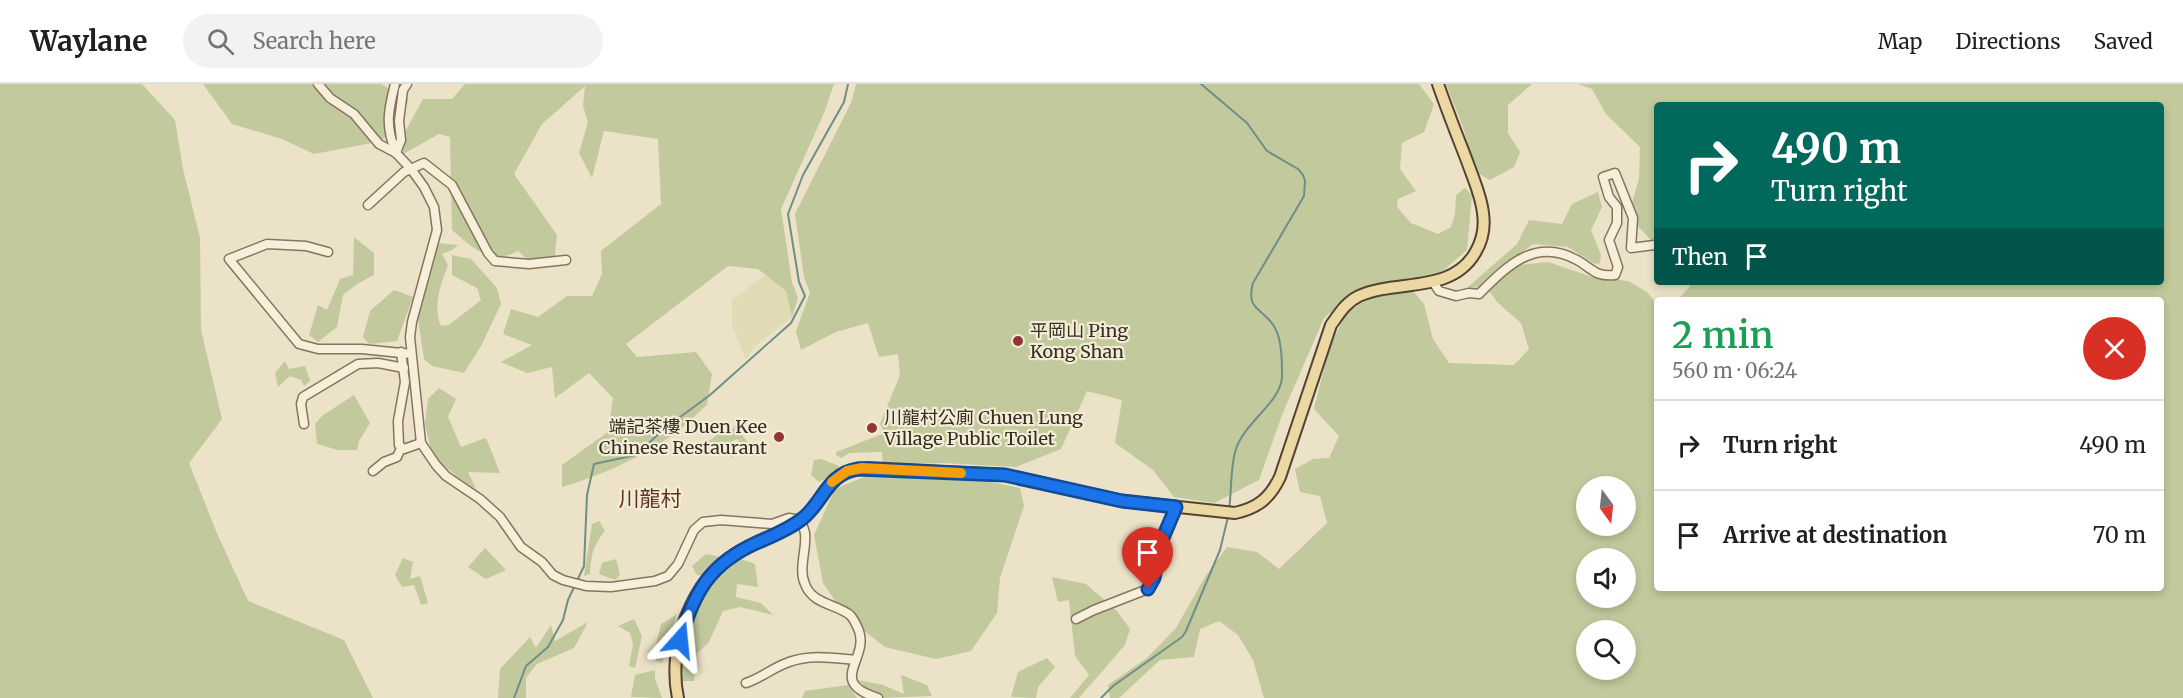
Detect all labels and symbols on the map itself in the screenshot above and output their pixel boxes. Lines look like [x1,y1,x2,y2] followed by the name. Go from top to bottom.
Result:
[1030,319,1128,363] place label: 平岡山 Ping Kong Shan
[1011,334,1025,348] marker: 平岡山 Ping Kong Shan
[883,406,1083,450] place label: 川龍村公廁 Chuen Lung Village Public Toilet
[599,415,767,459] place label: 端記茶樓 Duen Kee Chinese Restaurant
[865,421,879,435] marker: 川龍村公廁 Chuen Lung Village Public Toilet
[772,430,786,444] marker: 端記茶樓 Duen Kee Chinese Restaurant
[1576,476,1636,536] north arrow
[619,485,682,512] district label: 川龍村
[1122,527,1173,589] pin
[648,608,712,672] position arrow

